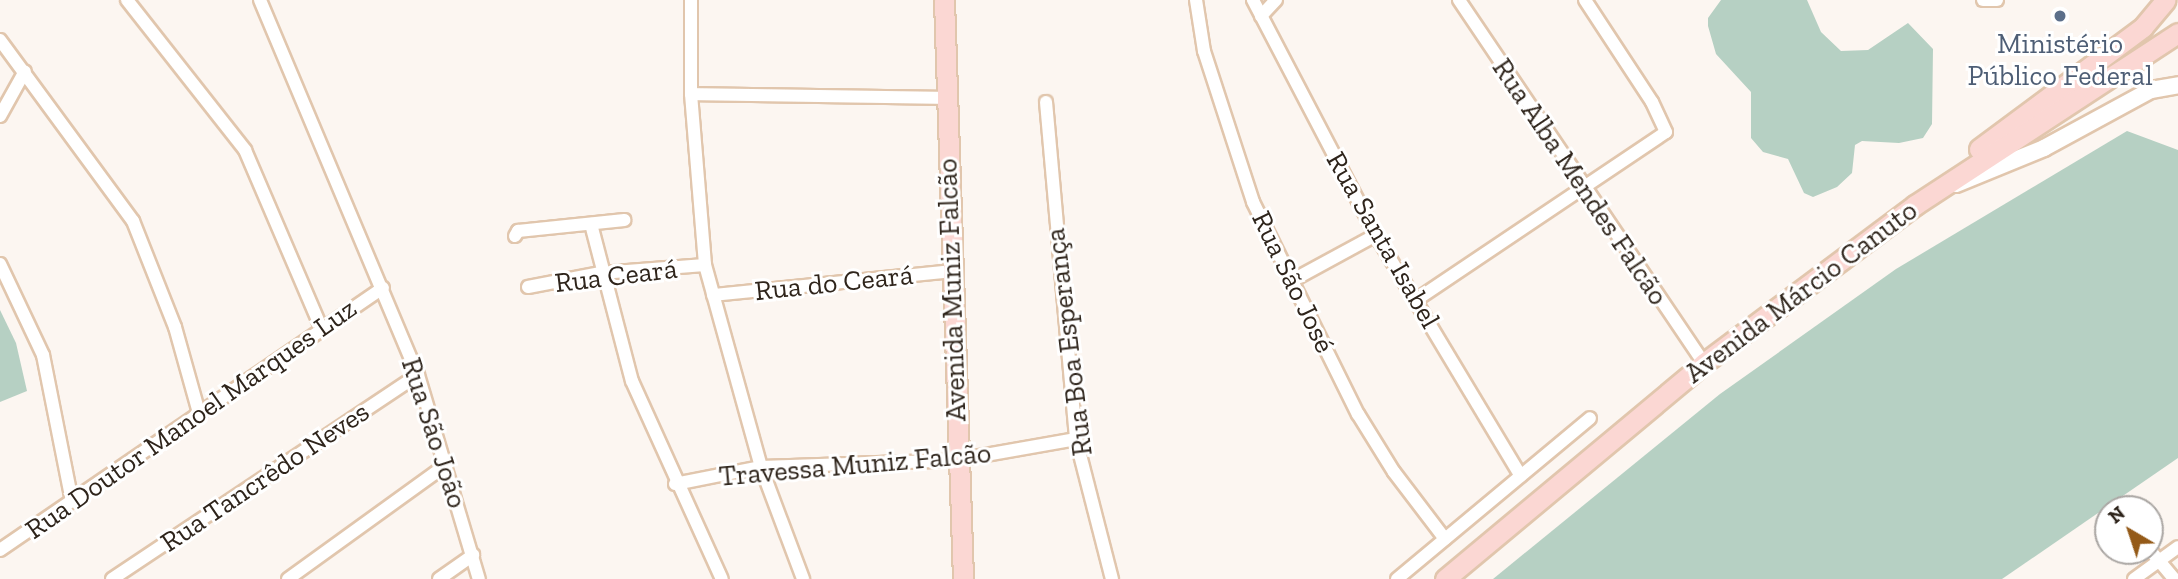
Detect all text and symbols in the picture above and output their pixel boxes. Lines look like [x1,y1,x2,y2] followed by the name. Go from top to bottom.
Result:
[2052,8,2068,24] marker: Ministério Público Federal
[1967,27,2153,93] place label: Ministério Público Federal
[1485,52,1675,312] street label: Rua Alba Mendes Falcão
[1319,146,1447,334] street label: Rua Santa Isabel
[931,158,973,422] street label: Avenida Muniz Falcão
[1678,194,1924,390] street label: Avenida Márcio Canuto
[1244,205,1342,359] street label: Rua São José
[1038,226,1100,458] street label: Rua Boa Esperança
[553,252,679,300] street label: Rua Ceará
[753,258,915,308] street label: Rua do Ceará
[19,291,363,547] street label: Rua Doutor Manoel Marques Luz
[394,353,474,513] street label: Rua São João
[154,395,376,559] street label: Rua Tancrêdo Neves
[717,436,993,494] street label: Travessa Muniz Falcão
[2094,495,2164,565] north arrow
[2104,501,2130,528] text: N

